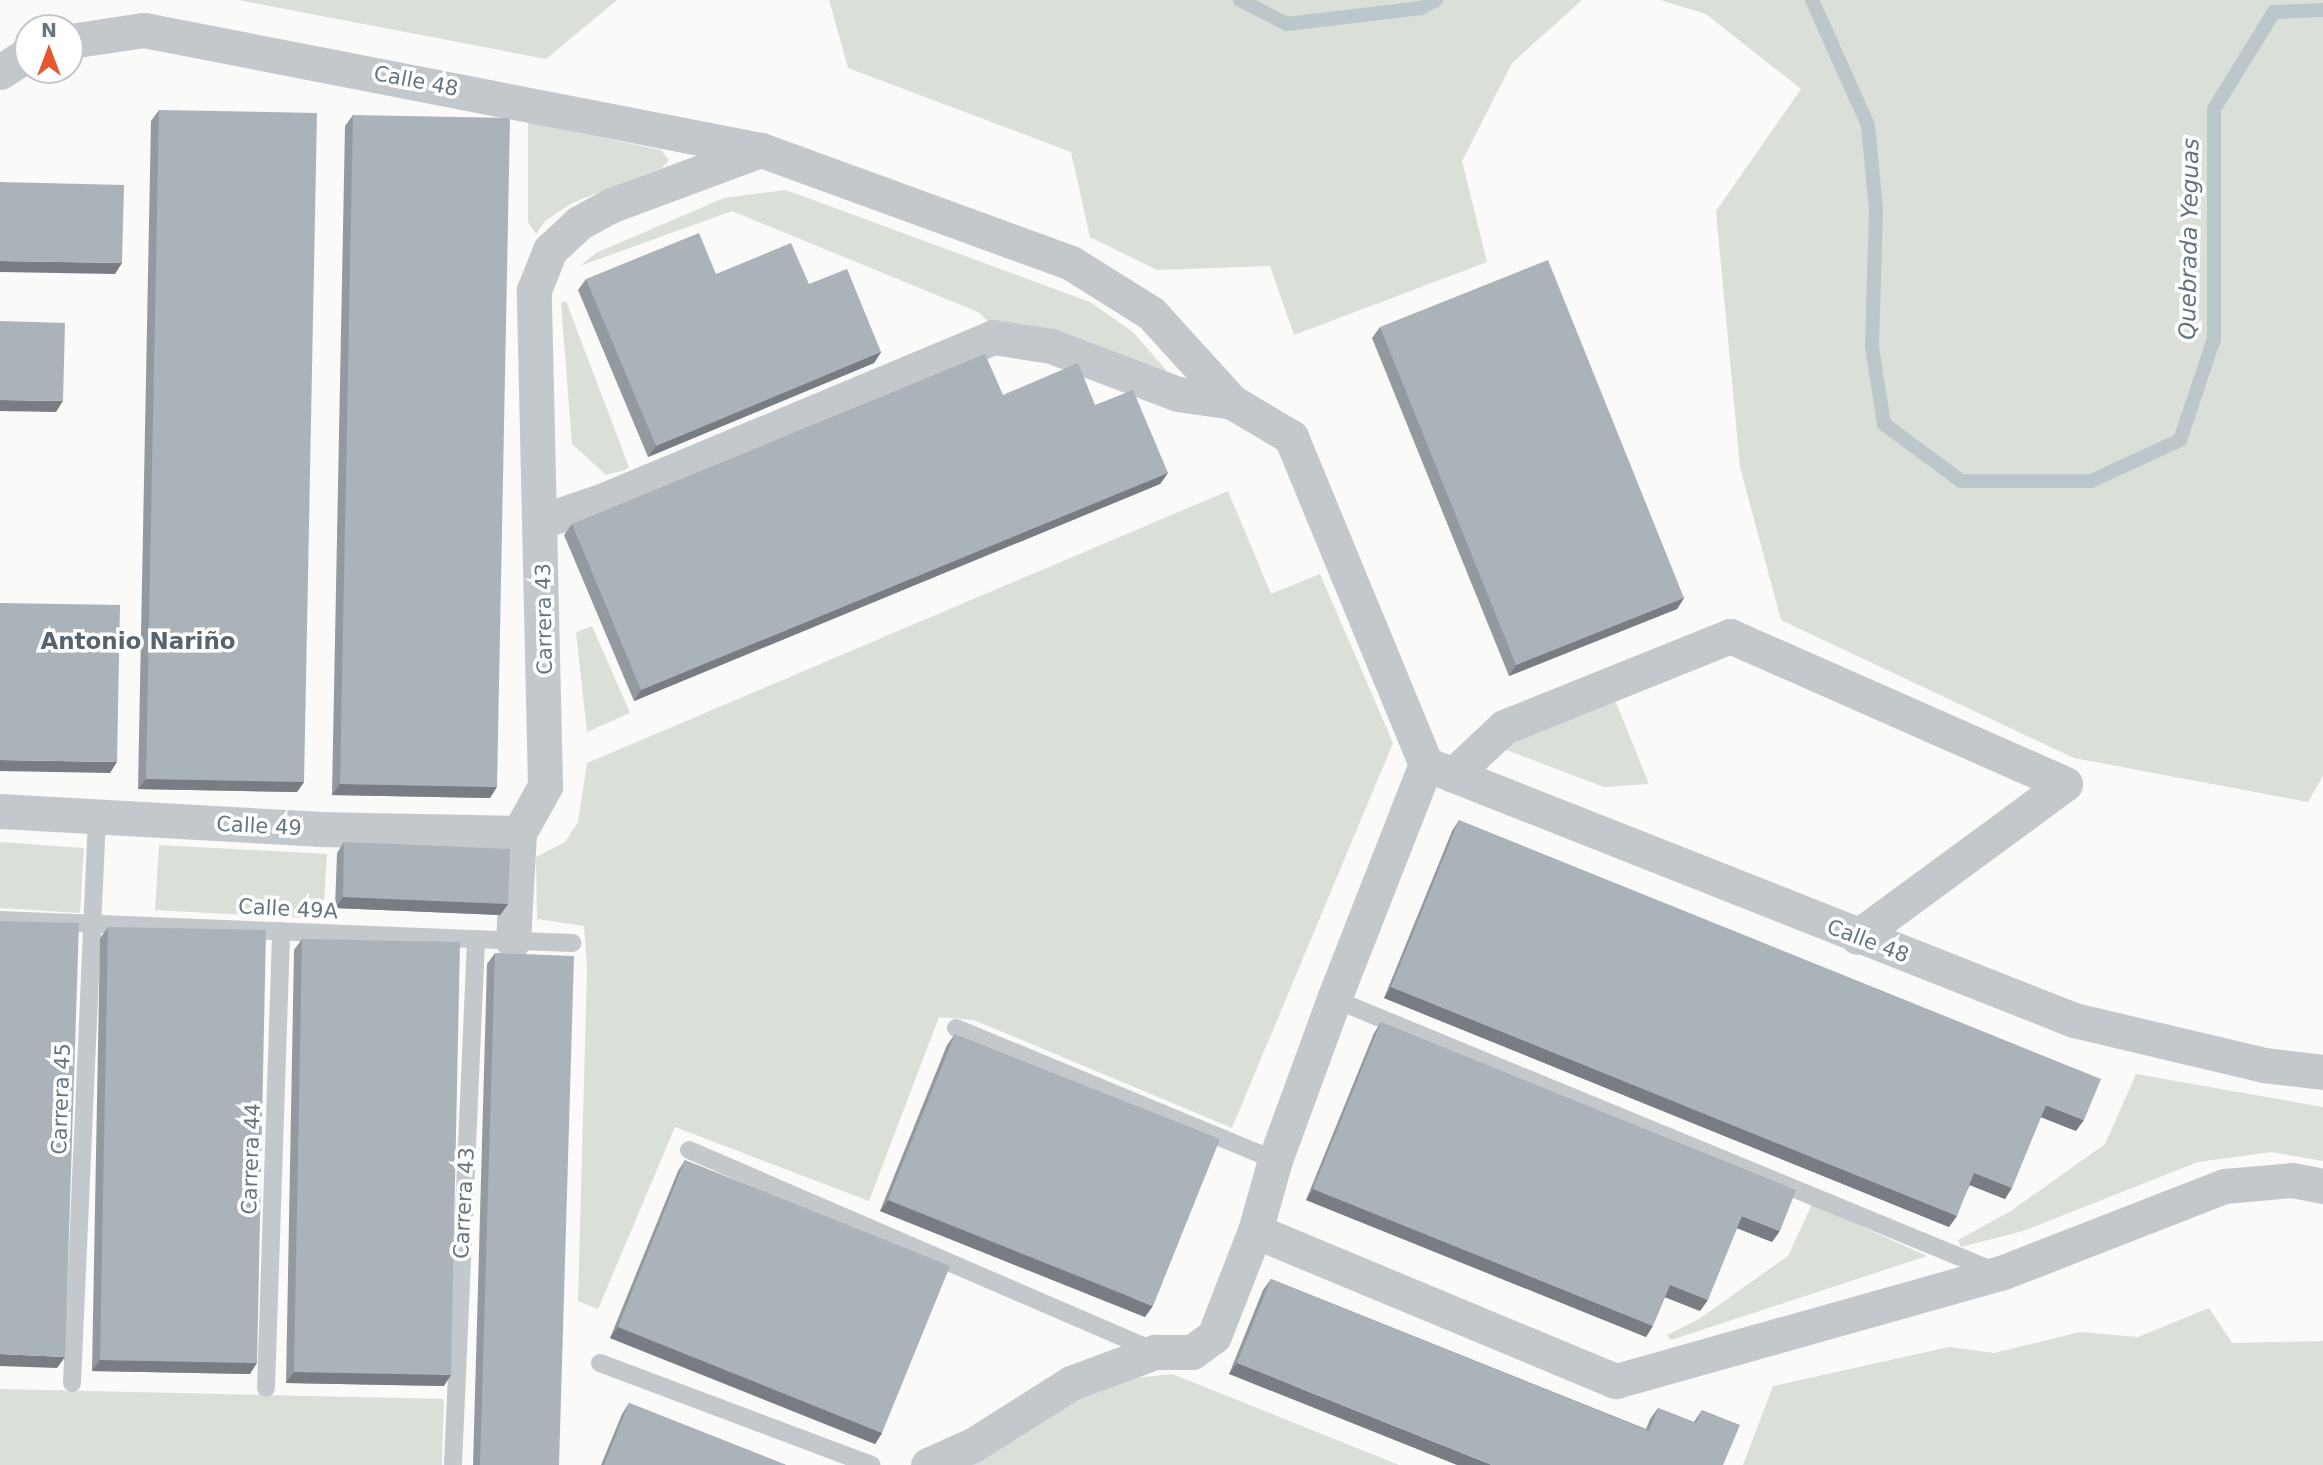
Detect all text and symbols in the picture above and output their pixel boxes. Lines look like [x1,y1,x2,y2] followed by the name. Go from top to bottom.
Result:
[14,14,84,84] north arrow
[41,19,57,41] text: N
[372,60,460,102] street label: Calle 48
[2173,138,2205,340] water label: Quebrada Yeguas
[530,563,558,675] street label: Carrera 43
[40,627,236,655] district label: Antonio Nariño
[216,811,302,841] street label: Calle 49
[237,894,339,924] street label: Calle 49A
[1824,914,1912,968] street label: Calle 48
[46,1043,76,1155] street label: Carrera 45
[236,1103,266,1215] street label: Carrera 44
[448,1147,480,1259] street label: Carrera 43

